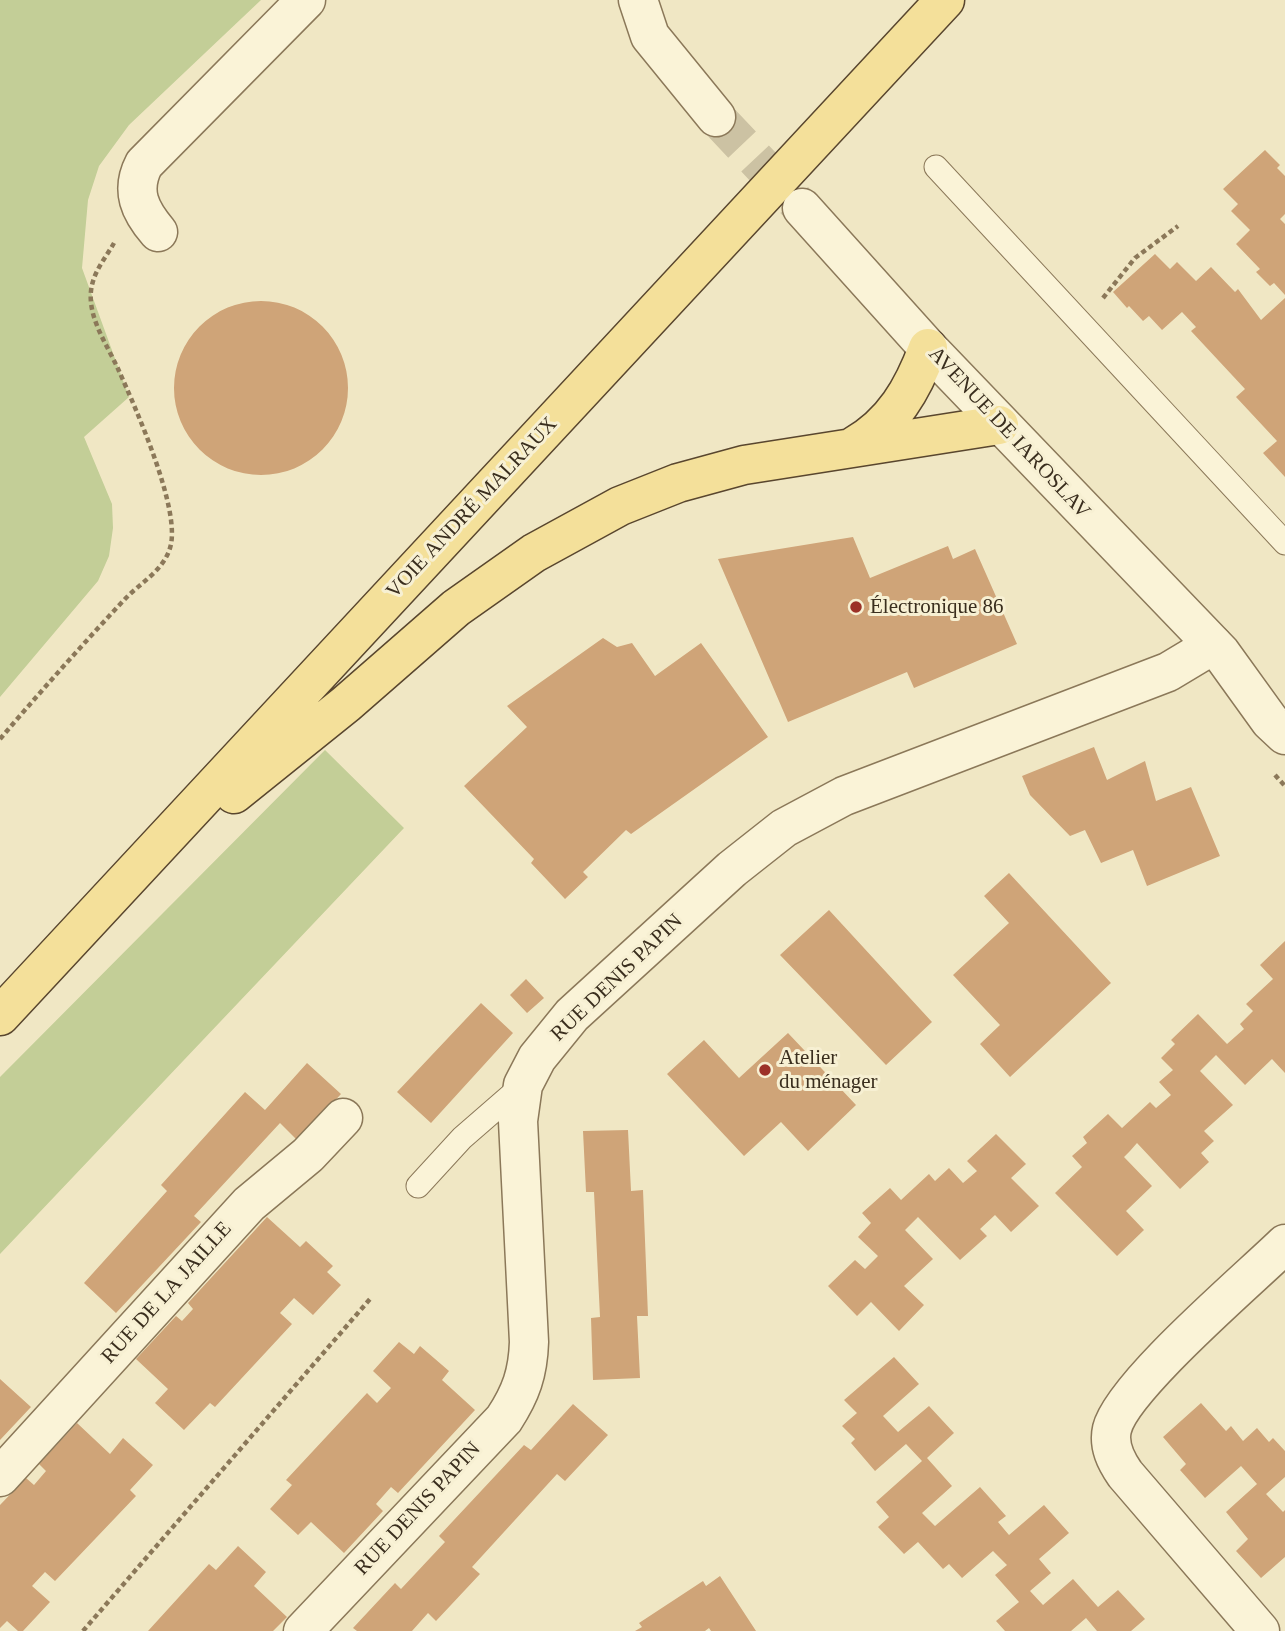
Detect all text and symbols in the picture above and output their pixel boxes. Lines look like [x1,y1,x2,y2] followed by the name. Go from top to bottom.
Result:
[923,342,1095,524] street label: AVENUE DE IAROSLAV
[381,412,563,604] street label: VOIE ANDRÉ MALRAUX
[870,594,1004,620] place label: Électronique 86
[848,599,864,615] marker: Électronique 86
[546,909,688,1047] street label: RUE DENIS PAPIN
[779,1045,878,1095] place label: Atelier du ménager
[757,1062,773,1078] marker: Atelier du ménager
[97,1217,237,1369] street label: RUE DE LA JAILLE
[350,1437,486,1581] street label: RUE DENIS PAPIN

